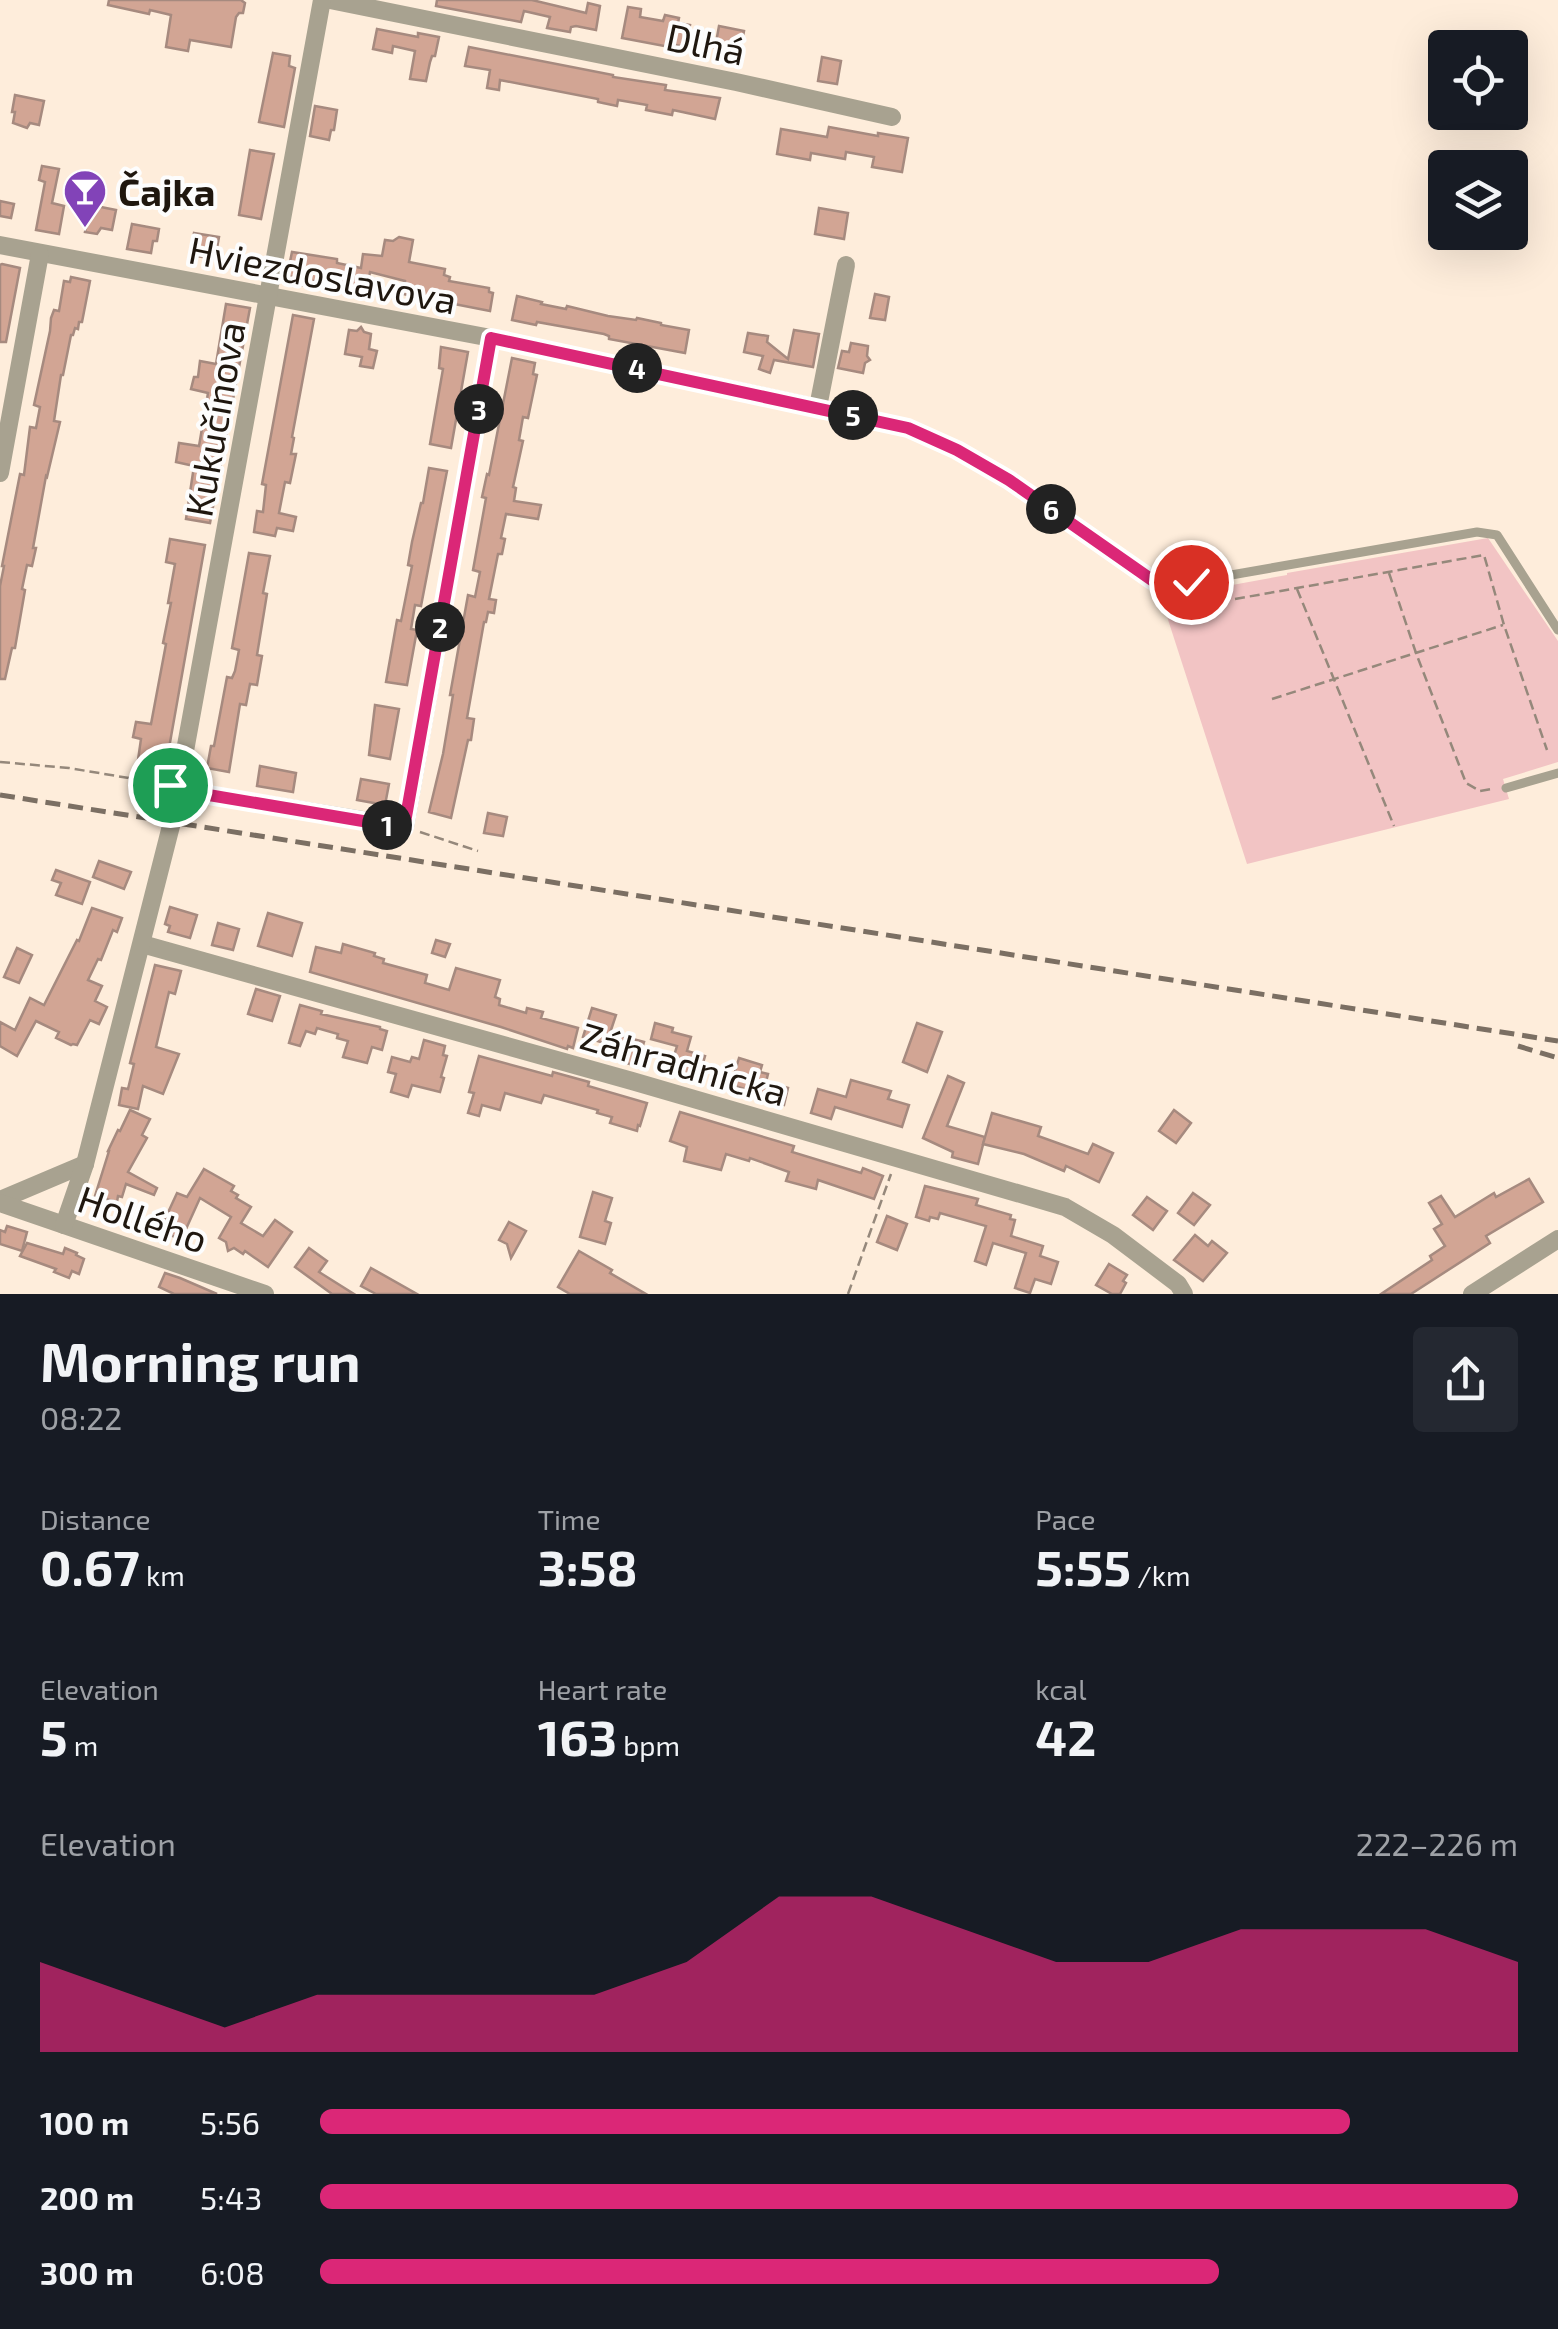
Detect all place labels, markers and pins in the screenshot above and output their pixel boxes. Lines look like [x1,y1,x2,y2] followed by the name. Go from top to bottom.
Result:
[62,168,108,229] bar icon: Čajka
[118,168,215,214] place label: Čajka
[612,343,662,393] pin: 4
[454,384,504,434] pin: 3
[828,390,878,440] pin: 5
[1026,484,1076,534] pin: 6
[1149,540,1234,625] pin
[415,602,465,652] pin: 2
[128,743,213,828] pin
[362,800,412,850] pin: 1

